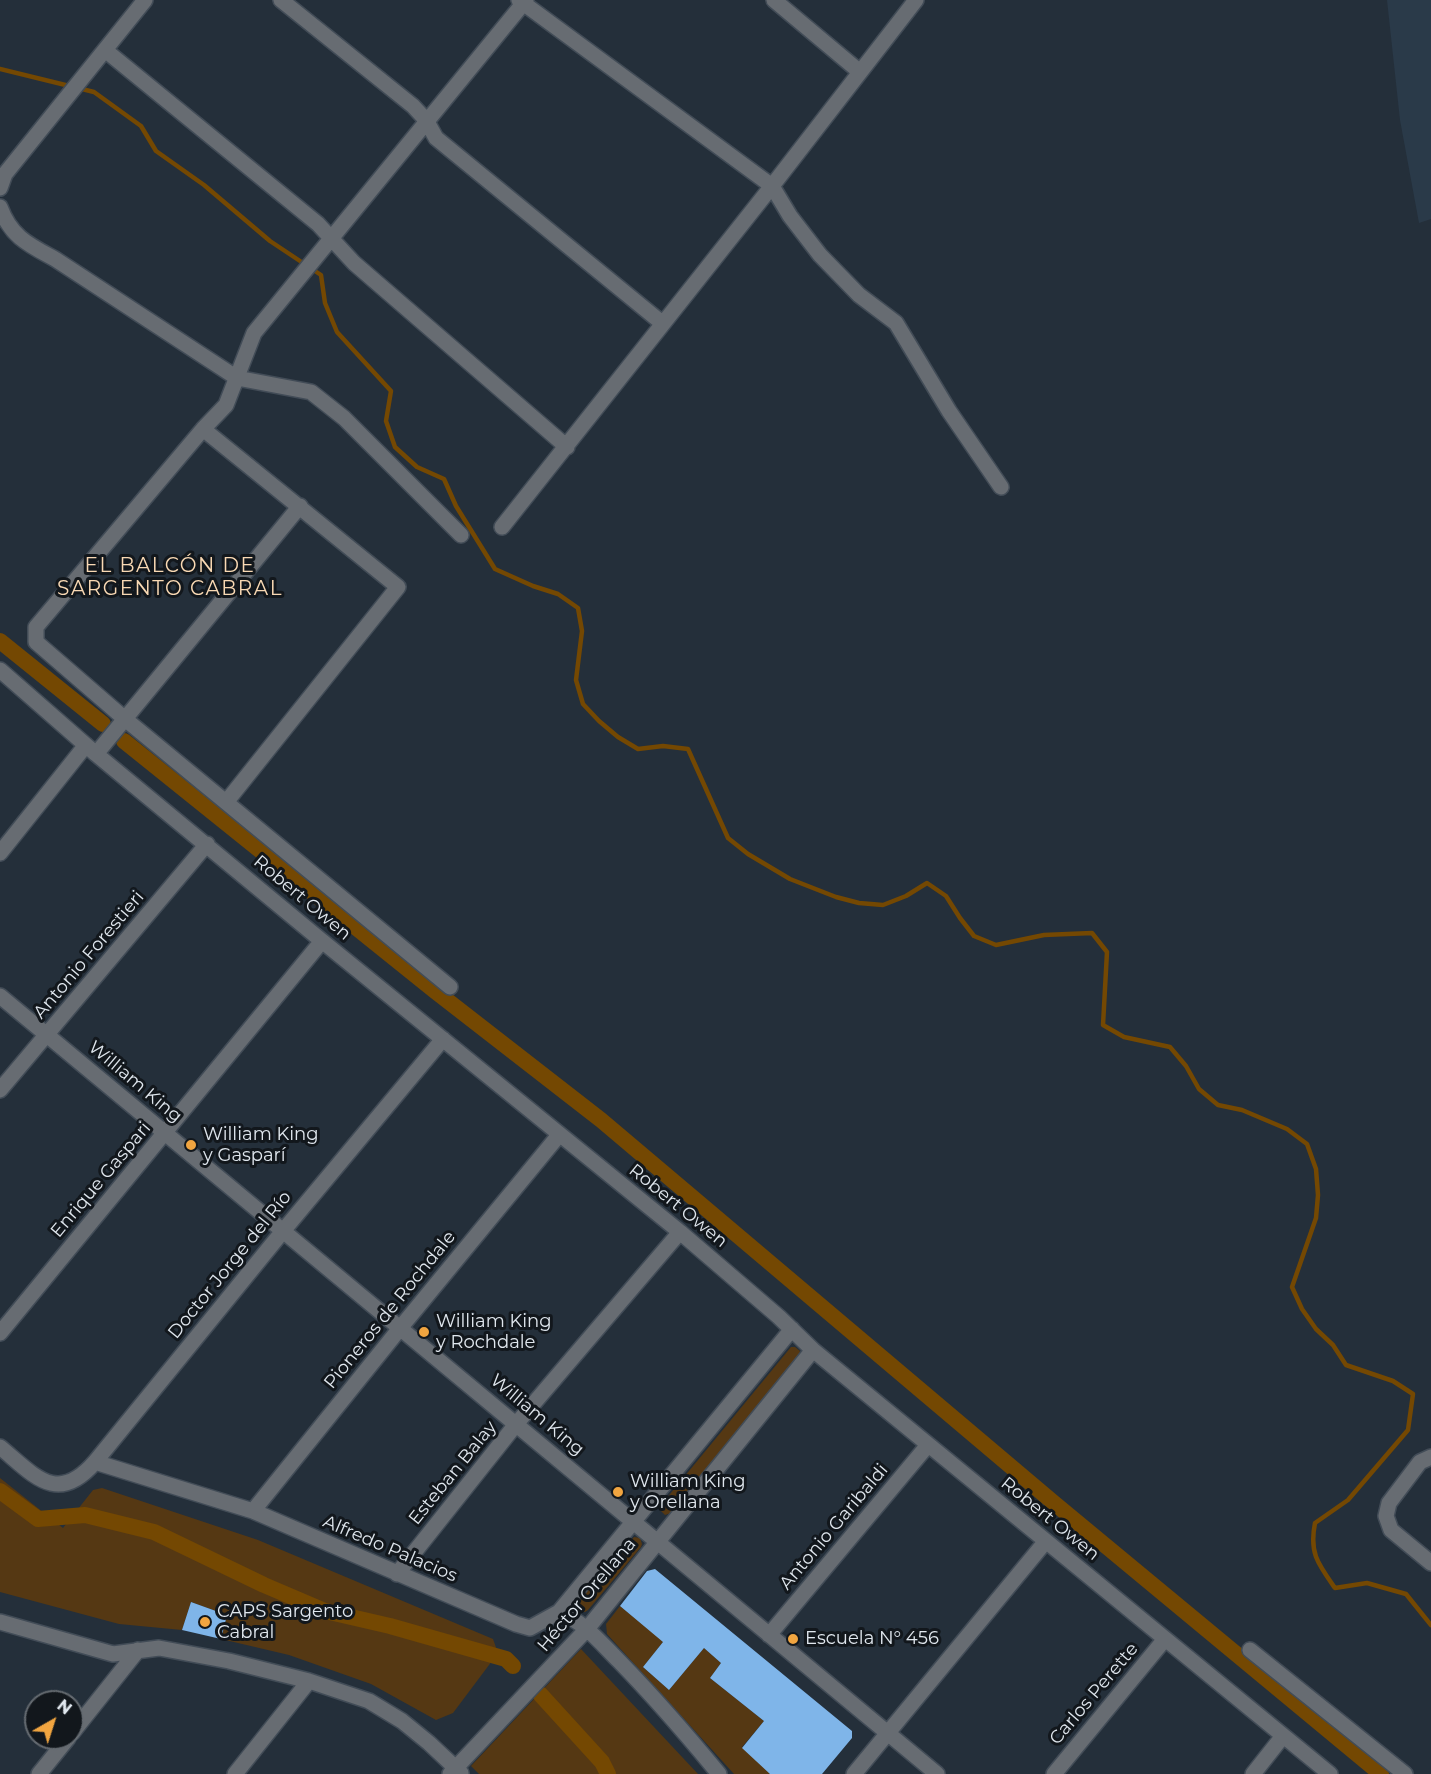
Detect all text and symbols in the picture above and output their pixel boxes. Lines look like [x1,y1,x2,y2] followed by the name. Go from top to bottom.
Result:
[57,554,283,601] district label: EL BALCÓN DE SARGENTO CABRAL
[249,851,355,945] street label: Robert Owen
[29,887,149,1023] street label: Antonio Forestieri
[84,1037,186,1127] street label: William King
[46,1118,156,1242] street label: Enrique Gaspari
[203,1124,319,1166] place label: William King y Gasparí
[184,1138,198,1152] marker: William King y Gasparí
[624,1160,732,1252] street label: Robert Owen
[164,1187,296,1343] street label: Doctor Jorge del Río
[320,1227,460,1393] street label: Pioneros de Rochdale
[436,1311,552,1354] place label: William King y Rochdale
[417,1325,431,1339] marker: William King y Rochdale
[486,1370,588,1460] street label: William King
[405,1417,501,1529] street label: Esteban Balay
[775,1460,893,1594] street label: Antonio Garibaldi
[630,1471,746,1514] place label: William King y Orellana
[996,1473,1104,1565] street label: Robert Owen
[611,1485,625,1499] marker: William King y Orellana
[320,1511,460,1587] street label: Alfredo Palacios
[533,1534,641,1656] street label: Héctor Orellana
[217,1601,353,1644] place label: CAPS Sargento Cabral
[198,1615,212,1629] marker: CAPS Sargento Cabral
[805,1628,939,1650] place label: Escuela N° 456
[786,1632,800,1646] marker: Escuela N° 456
[1045,1639,1143,1749] street label: Carlos Perette
[24,1690,84,1750] north arrow
[53,1696,75,1719] text: N

